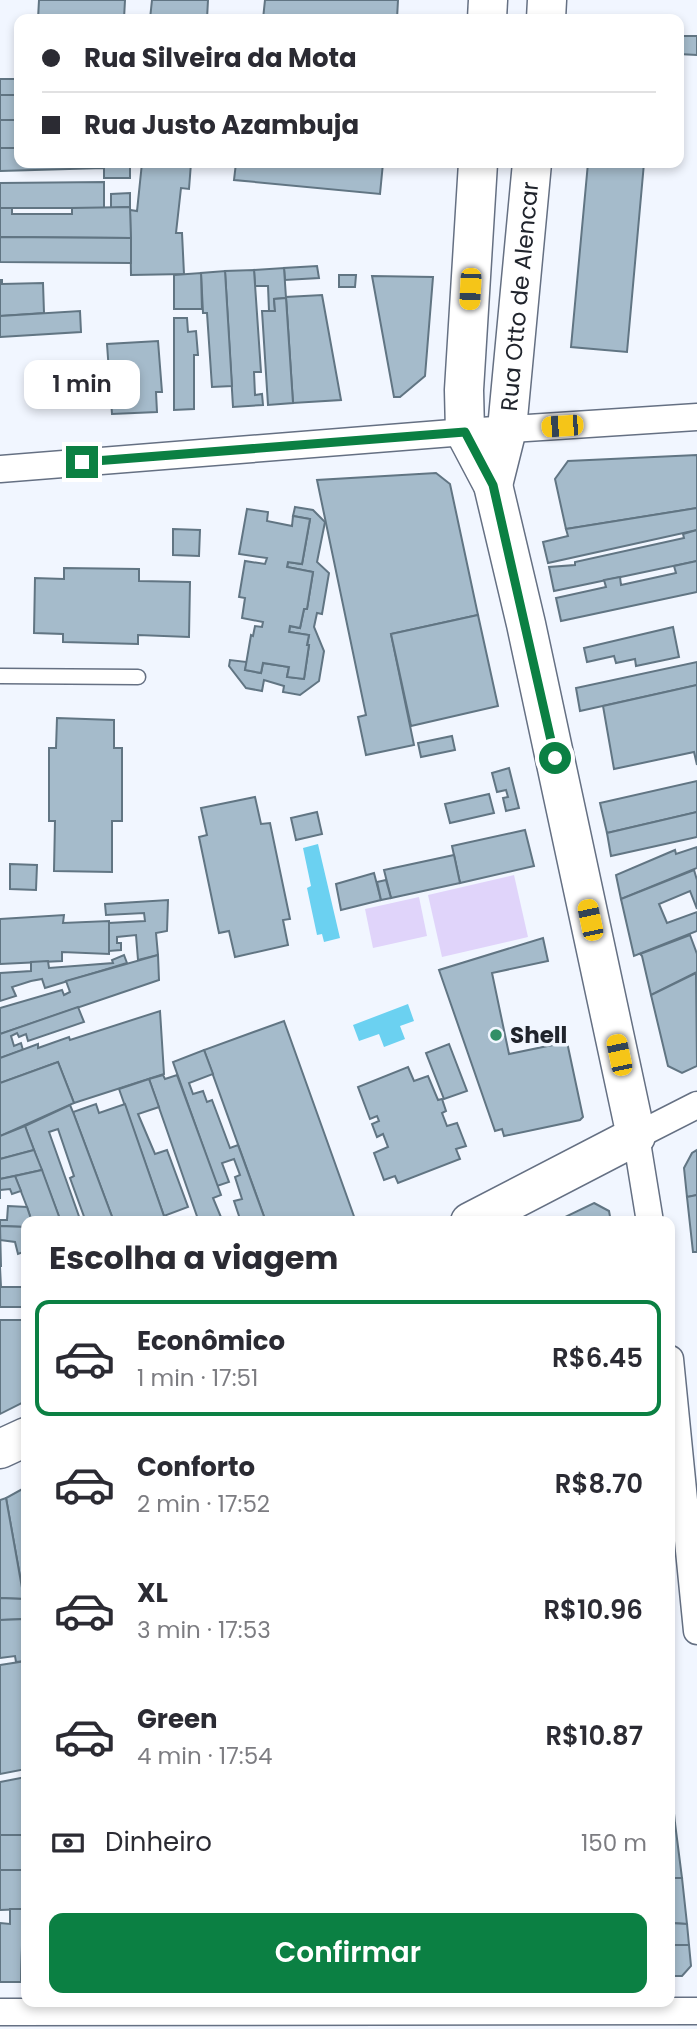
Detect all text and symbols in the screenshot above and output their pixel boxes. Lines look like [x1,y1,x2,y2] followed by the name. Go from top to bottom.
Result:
[84,40,357,76] text: Rua Silveira da Mota
[84,107,359,143] text: Rua Justo Azambuja
[493,180,546,413] street label: Rua Otto de Alencar
[459,267,482,311] car
[24,360,140,410] callout: 1 min
[52,368,112,400] text: 1 min
[541,414,584,438] car
[66,446,98,478] route end
[539,742,571,774] route start
[576,897,605,943] car
[510,1019,567,1051] place label: Shell
[488,1027,504,1043] marker: Shell
[605,1032,634,1078] car
[49,1235,338,1280] text: Escolha a viagem
[137,1323,285,1359] text: Econômico
[53,1327,116,1390] icon: car
[552,1340,643,1376] text: R$6.45
[137,1362,258,1394] text: 1 min · 17:51
[137,1449,255,1485] text: Conforto
[53,1453,116,1516] icon: car
[555,1466,643,1502] text: R$8.70
[137,1488,270,1520] text: 2 min · 17:52
[137,1575,168,1611] text: XL
[53,1579,116,1642] icon: car
[543,1592,643,1628] text: R$10.96
[137,1614,271,1646] text: 3 min · 17:53
[137,1701,218,1737] text: Green
[53,1705,116,1768] icon: car
[545,1718,643,1754] text: R$10.87
[137,1740,273,1772] text: 4 min · 17:54
[49,1824,87,1862] icon: cash
[105,1824,212,1860] text: Dinheiro
[581,1827,647,1859] text: 150 m
[49,1913,647,1993] button: Confirmar

